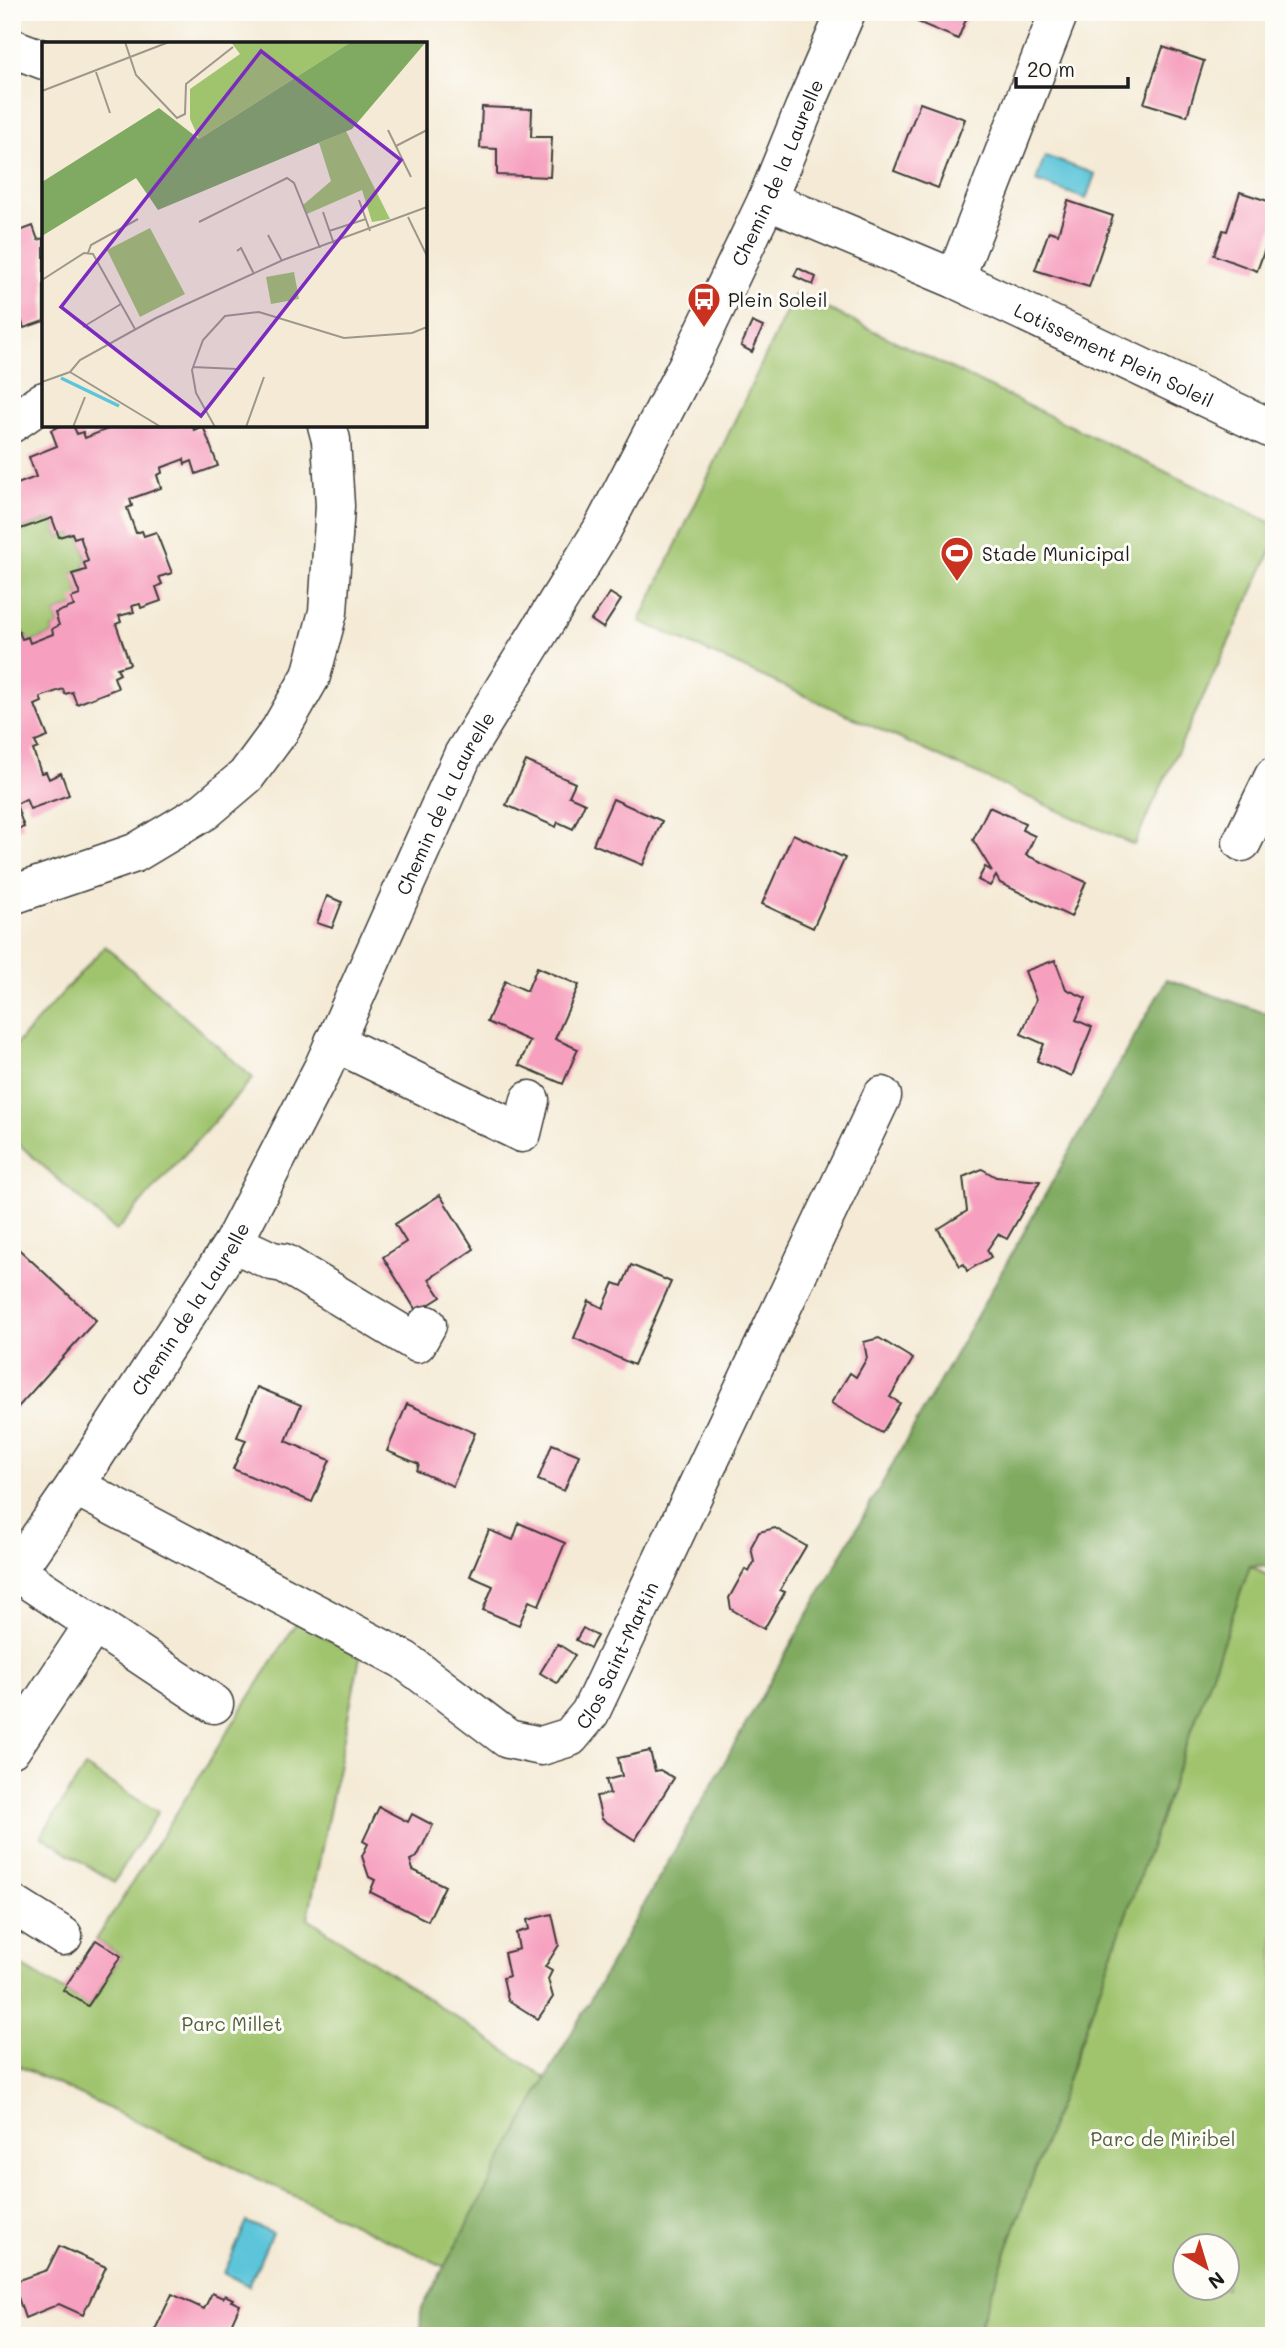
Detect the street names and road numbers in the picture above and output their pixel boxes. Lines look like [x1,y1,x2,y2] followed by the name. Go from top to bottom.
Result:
[725,75,828,270] street label: Chemin de la Laurelle
[1011,297,1218,412] street label: Lotissement Plein Soleil
[390,706,500,899] street label: Chemin de la Laurelle
[125,1218,254,1400] street label: Chemin de la Laurelle
[570,1577,663,1734] street label: Clos Saint-Martin

